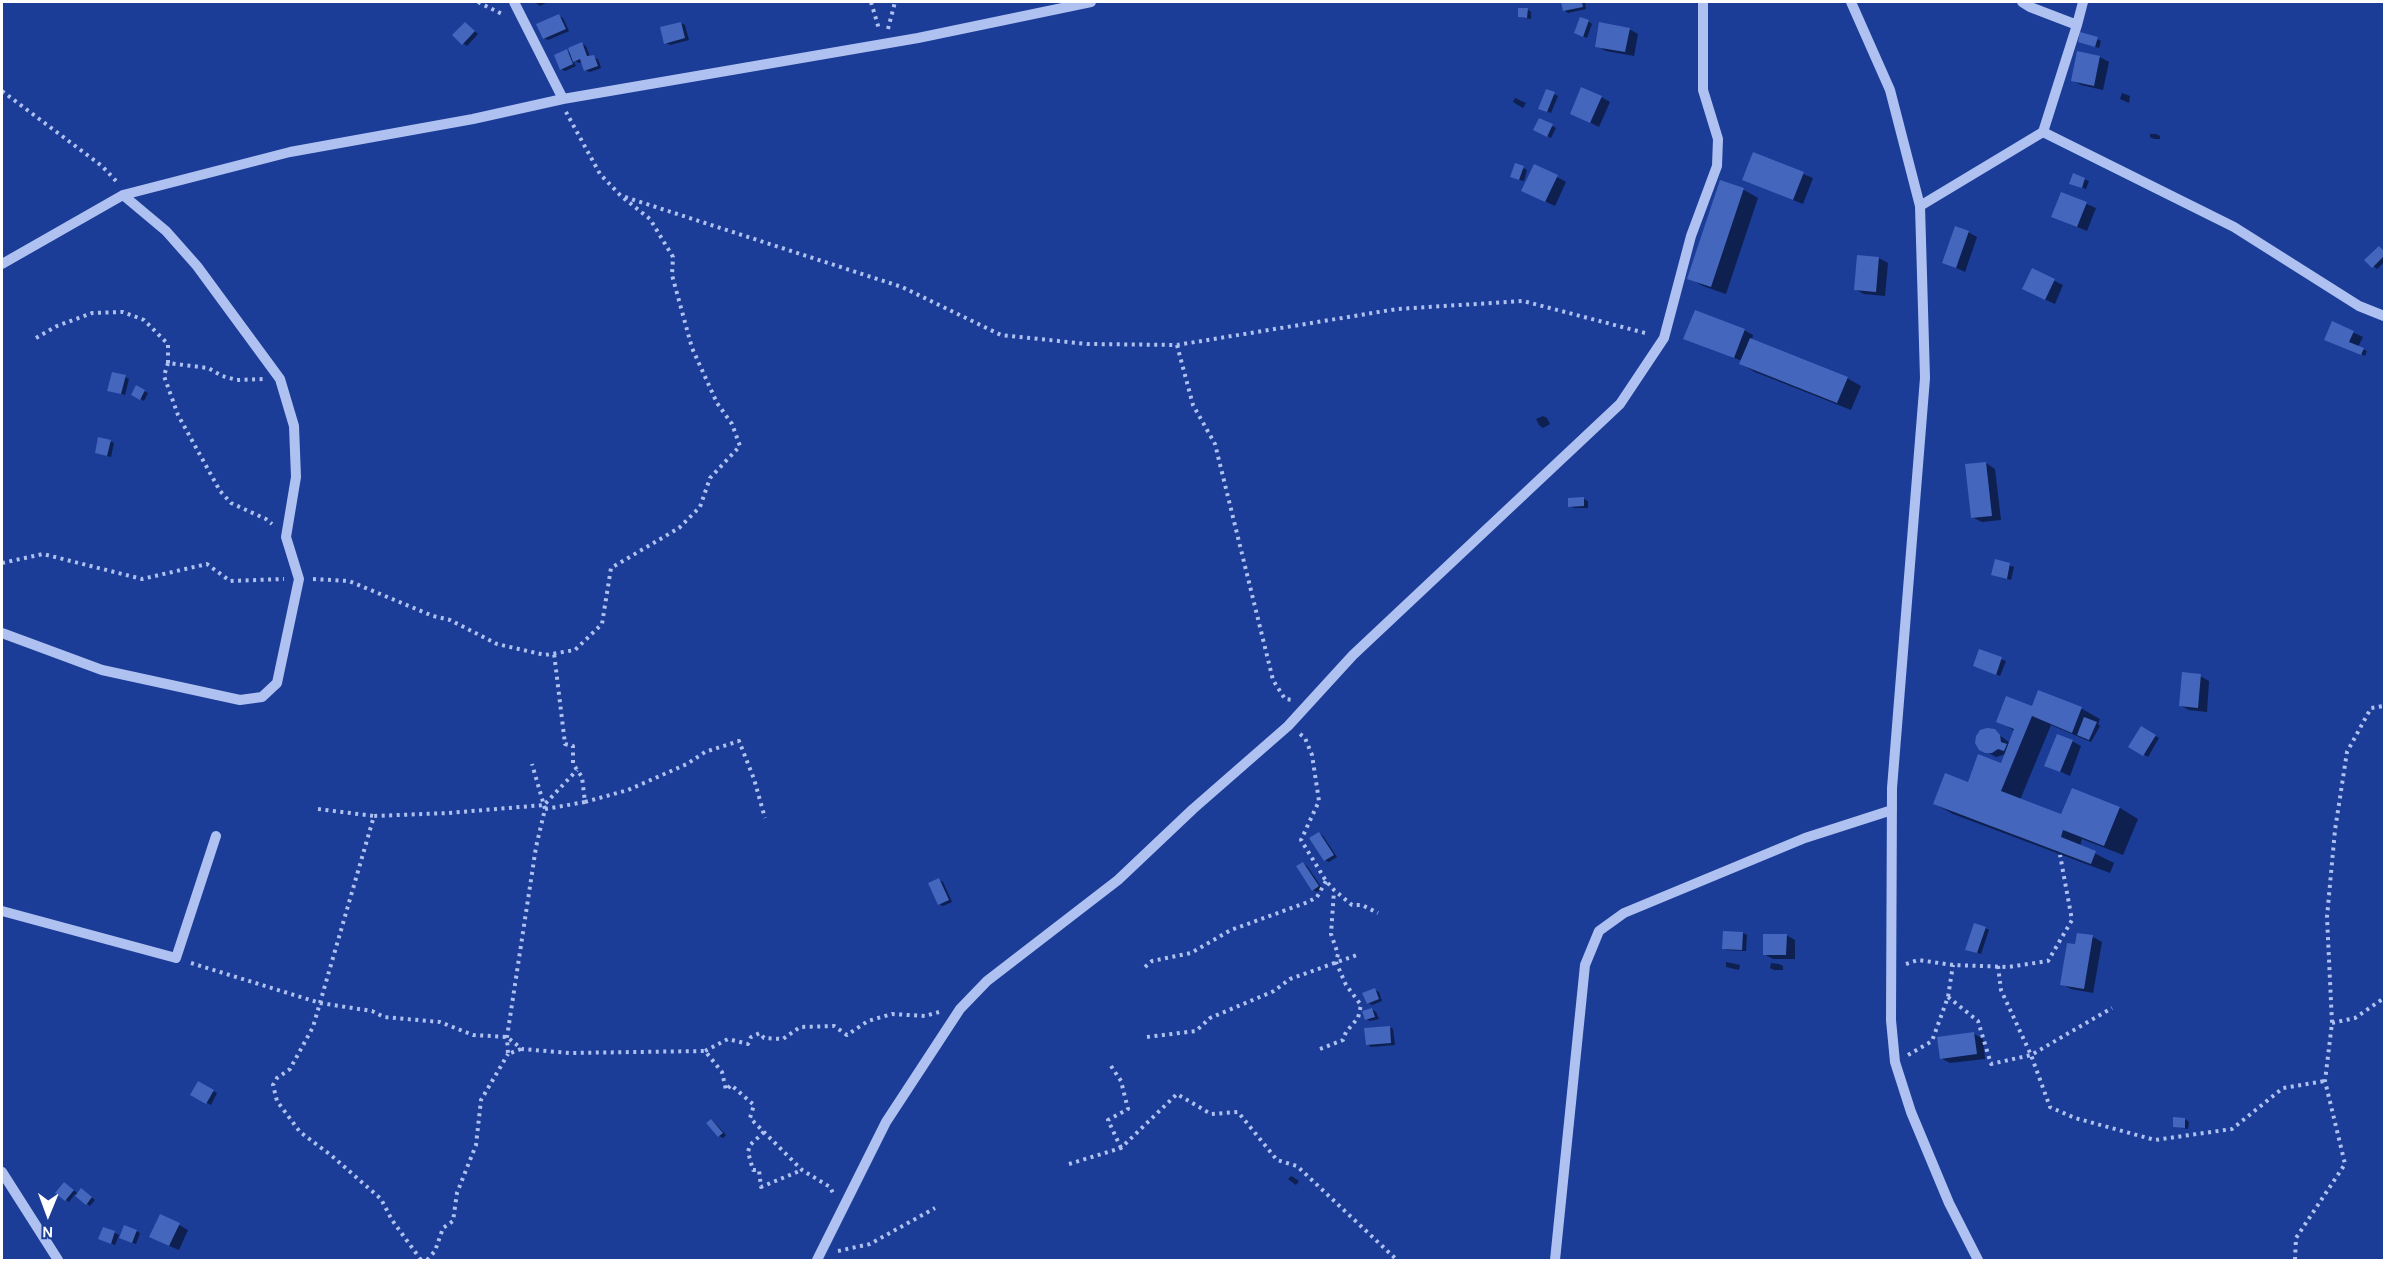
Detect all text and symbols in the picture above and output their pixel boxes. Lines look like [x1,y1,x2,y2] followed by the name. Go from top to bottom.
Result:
[18,1184,78,1244] north arrow
[42,1223,54,1242] text: N

